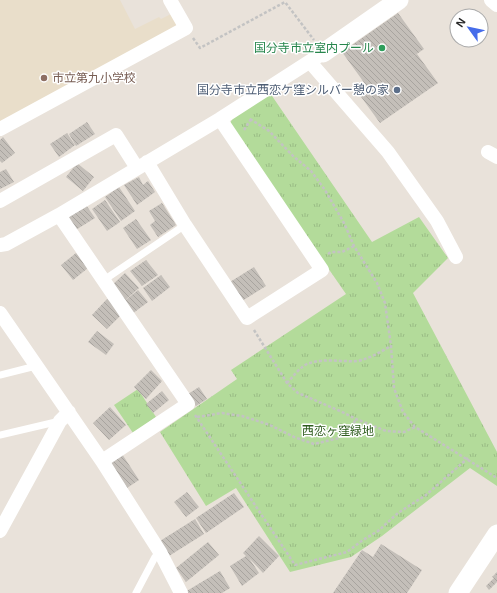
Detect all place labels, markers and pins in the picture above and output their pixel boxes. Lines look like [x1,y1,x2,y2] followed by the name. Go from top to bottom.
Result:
[254,41,374,55] place label: 国分寺市立室内プール
[377,43,387,53] marker: 国分寺市立室内プール
[52,71,136,85] place label: 市立第九小学校
[39,73,49,83] marker: 市立第九小学校
[197,83,389,97] place label: 国分寺市立西恋ケ窪シルバー憩の家
[392,85,402,95] marker: 国分寺市立西恋ケ窪シルバー憩の家

